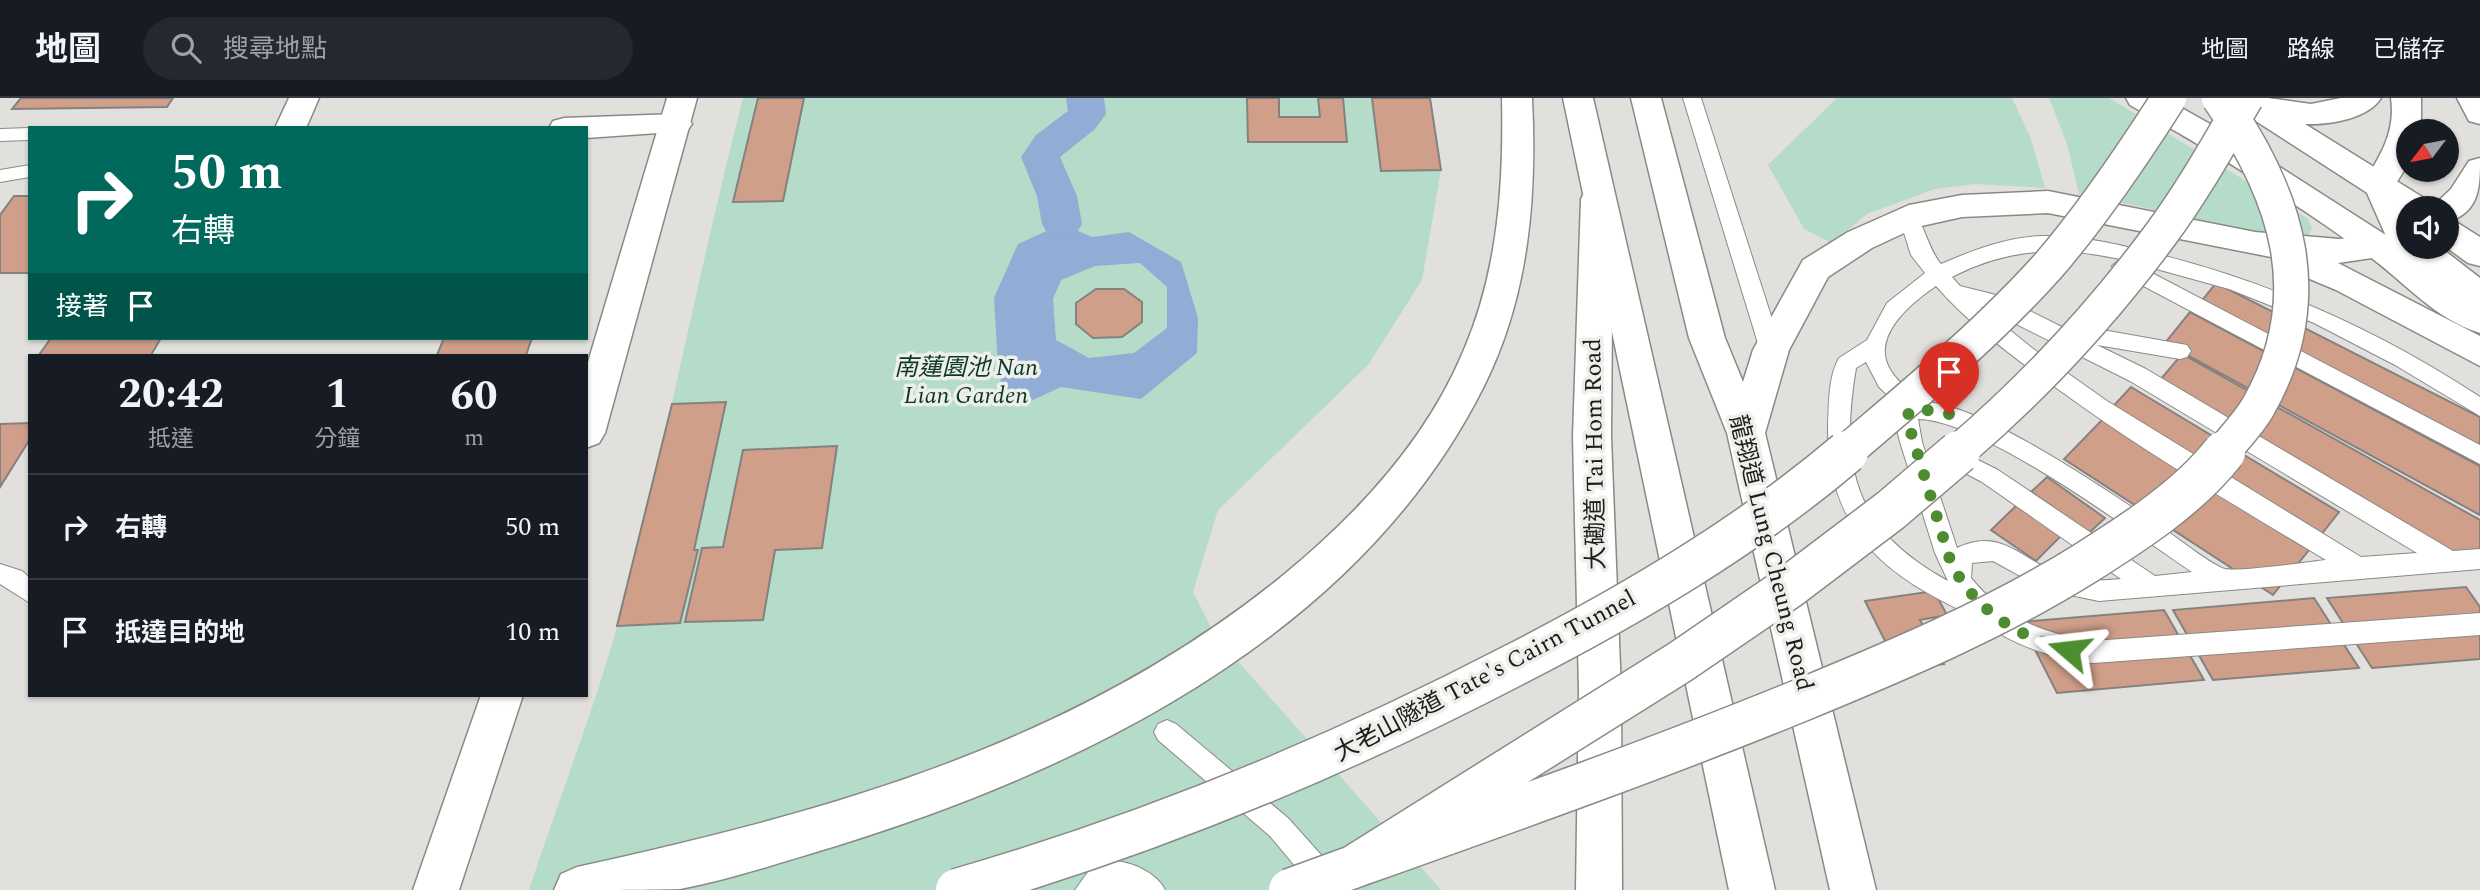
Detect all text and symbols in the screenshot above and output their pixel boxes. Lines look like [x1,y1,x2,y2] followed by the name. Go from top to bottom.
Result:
[143,17,633,80] search box
[35,25,101,75] text: 地圖
[167,29,205,67] icon: search
[223,29,327,69] text: 搜尋地點
[2201,32,2249,68] text: 地圖
[2287,32,2335,68] text: 路線
[2373,32,2445,68] text: 已儲存
[2396,119,2459,182] north arrow
[2396,119,2459,259] map controls
[171,136,282,211] text: 50 m
[56,154,147,245] icon: right
[2396,196,2459,259] button: sound
[171,207,235,256] text: 右轉
[56,287,108,327] text: 接著
[122,287,160,325] icon: arrive
[1575,338,1615,570] street label: 大磡道 Tai Hom Road
[1919,342,1979,414] pin
[894,350,1038,414] park label: 南蓮園池 Nan Lian Garden
[1930,353,1968,391] icon: arrive
[118,363,224,426] text: 20:42
[325,363,349,426] text: 1
[451,365,498,428] text: 60
[1719,411,1823,695] street label: 龍翔道 Lung Cheung Road
[464,421,484,456] text: m
[148,422,194,457] text: 抵達
[314,422,360,457] text: 分鐘
[505,507,560,547] text: 50 m
[56,508,94,546] icon: right
[115,508,167,548] text: 右轉
[1328,581,1642,771] street label: 大老山隧道 Tate's Cairn Tunnel
[505,612,560,652] text: 10 m
[56,613,94,651] icon: arrive
[115,613,245,653] text: 抵達目的地
[2032,613,2106,687] position arrow

